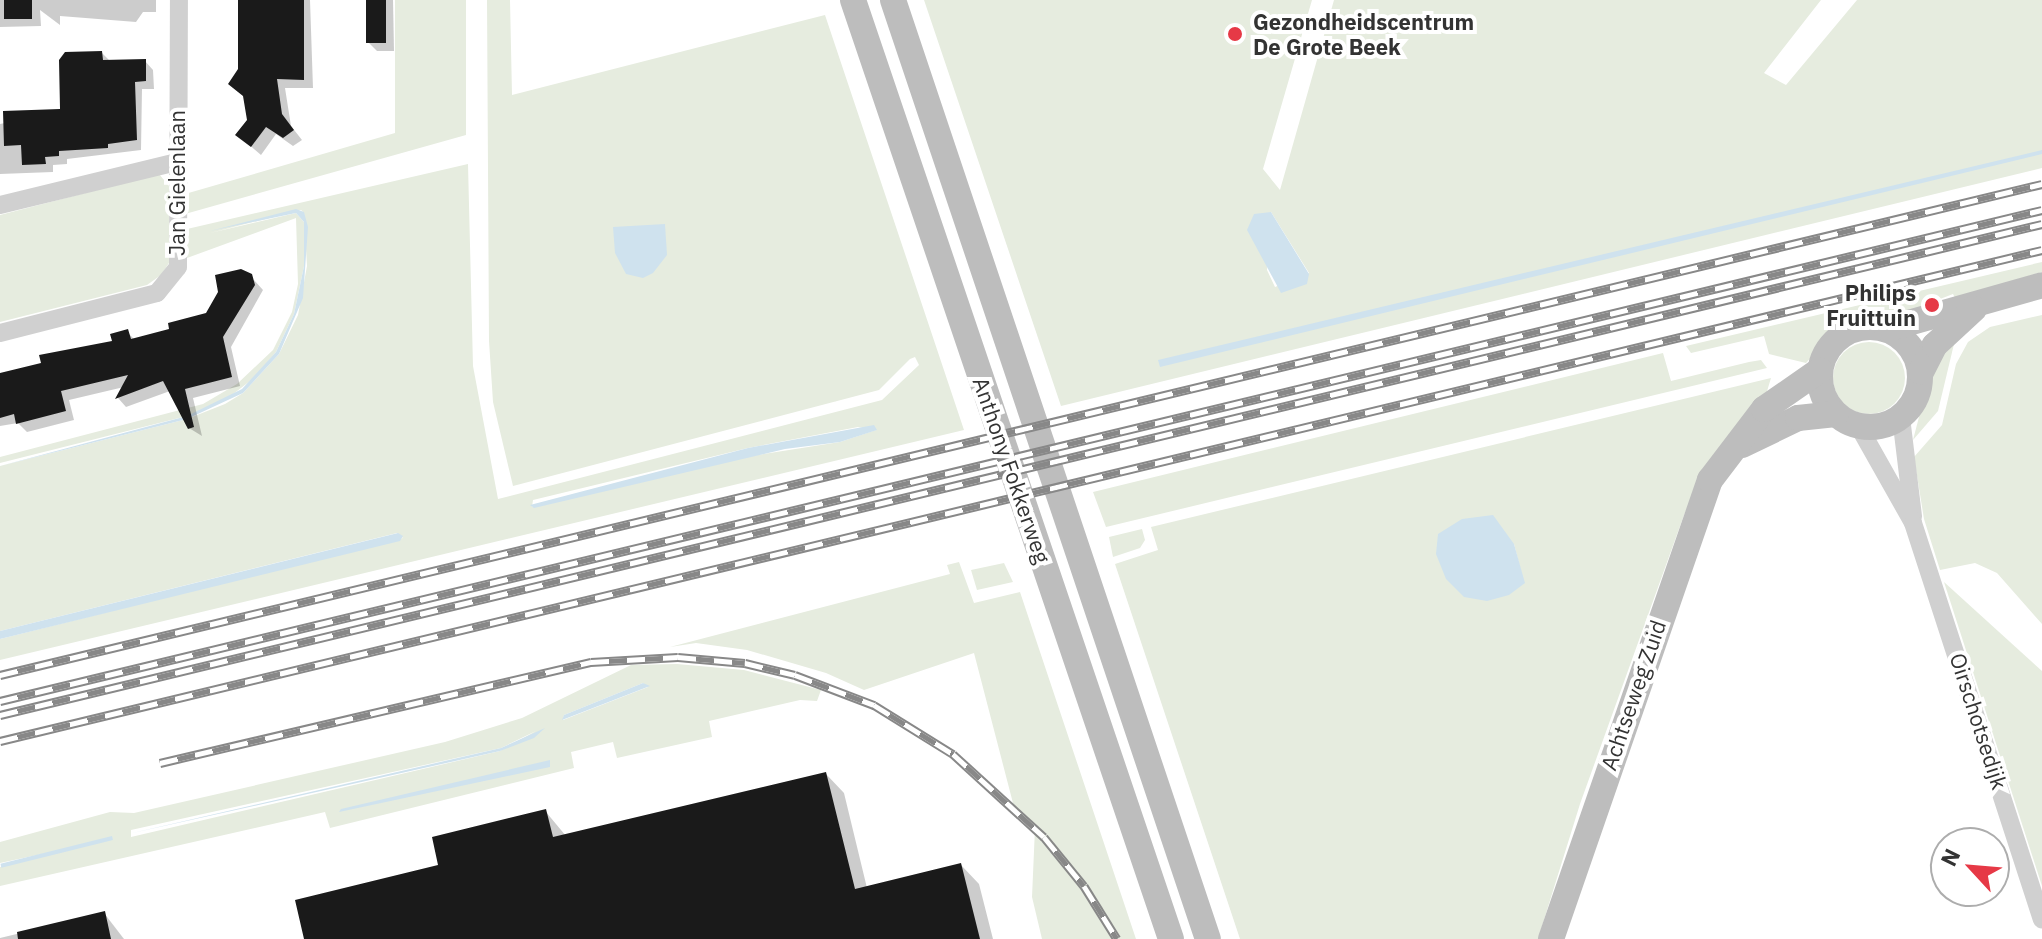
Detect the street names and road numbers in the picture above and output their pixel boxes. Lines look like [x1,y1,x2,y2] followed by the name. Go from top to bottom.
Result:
[164,110,190,256] street label: Jan Gielenlaan
[968,373,1056,567] street label: Anthony Fokkerweg
[1595,616,1671,774] street label: Achtseweg Zuid
[1945,650,2013,792] street label: Oirschotsedijk

